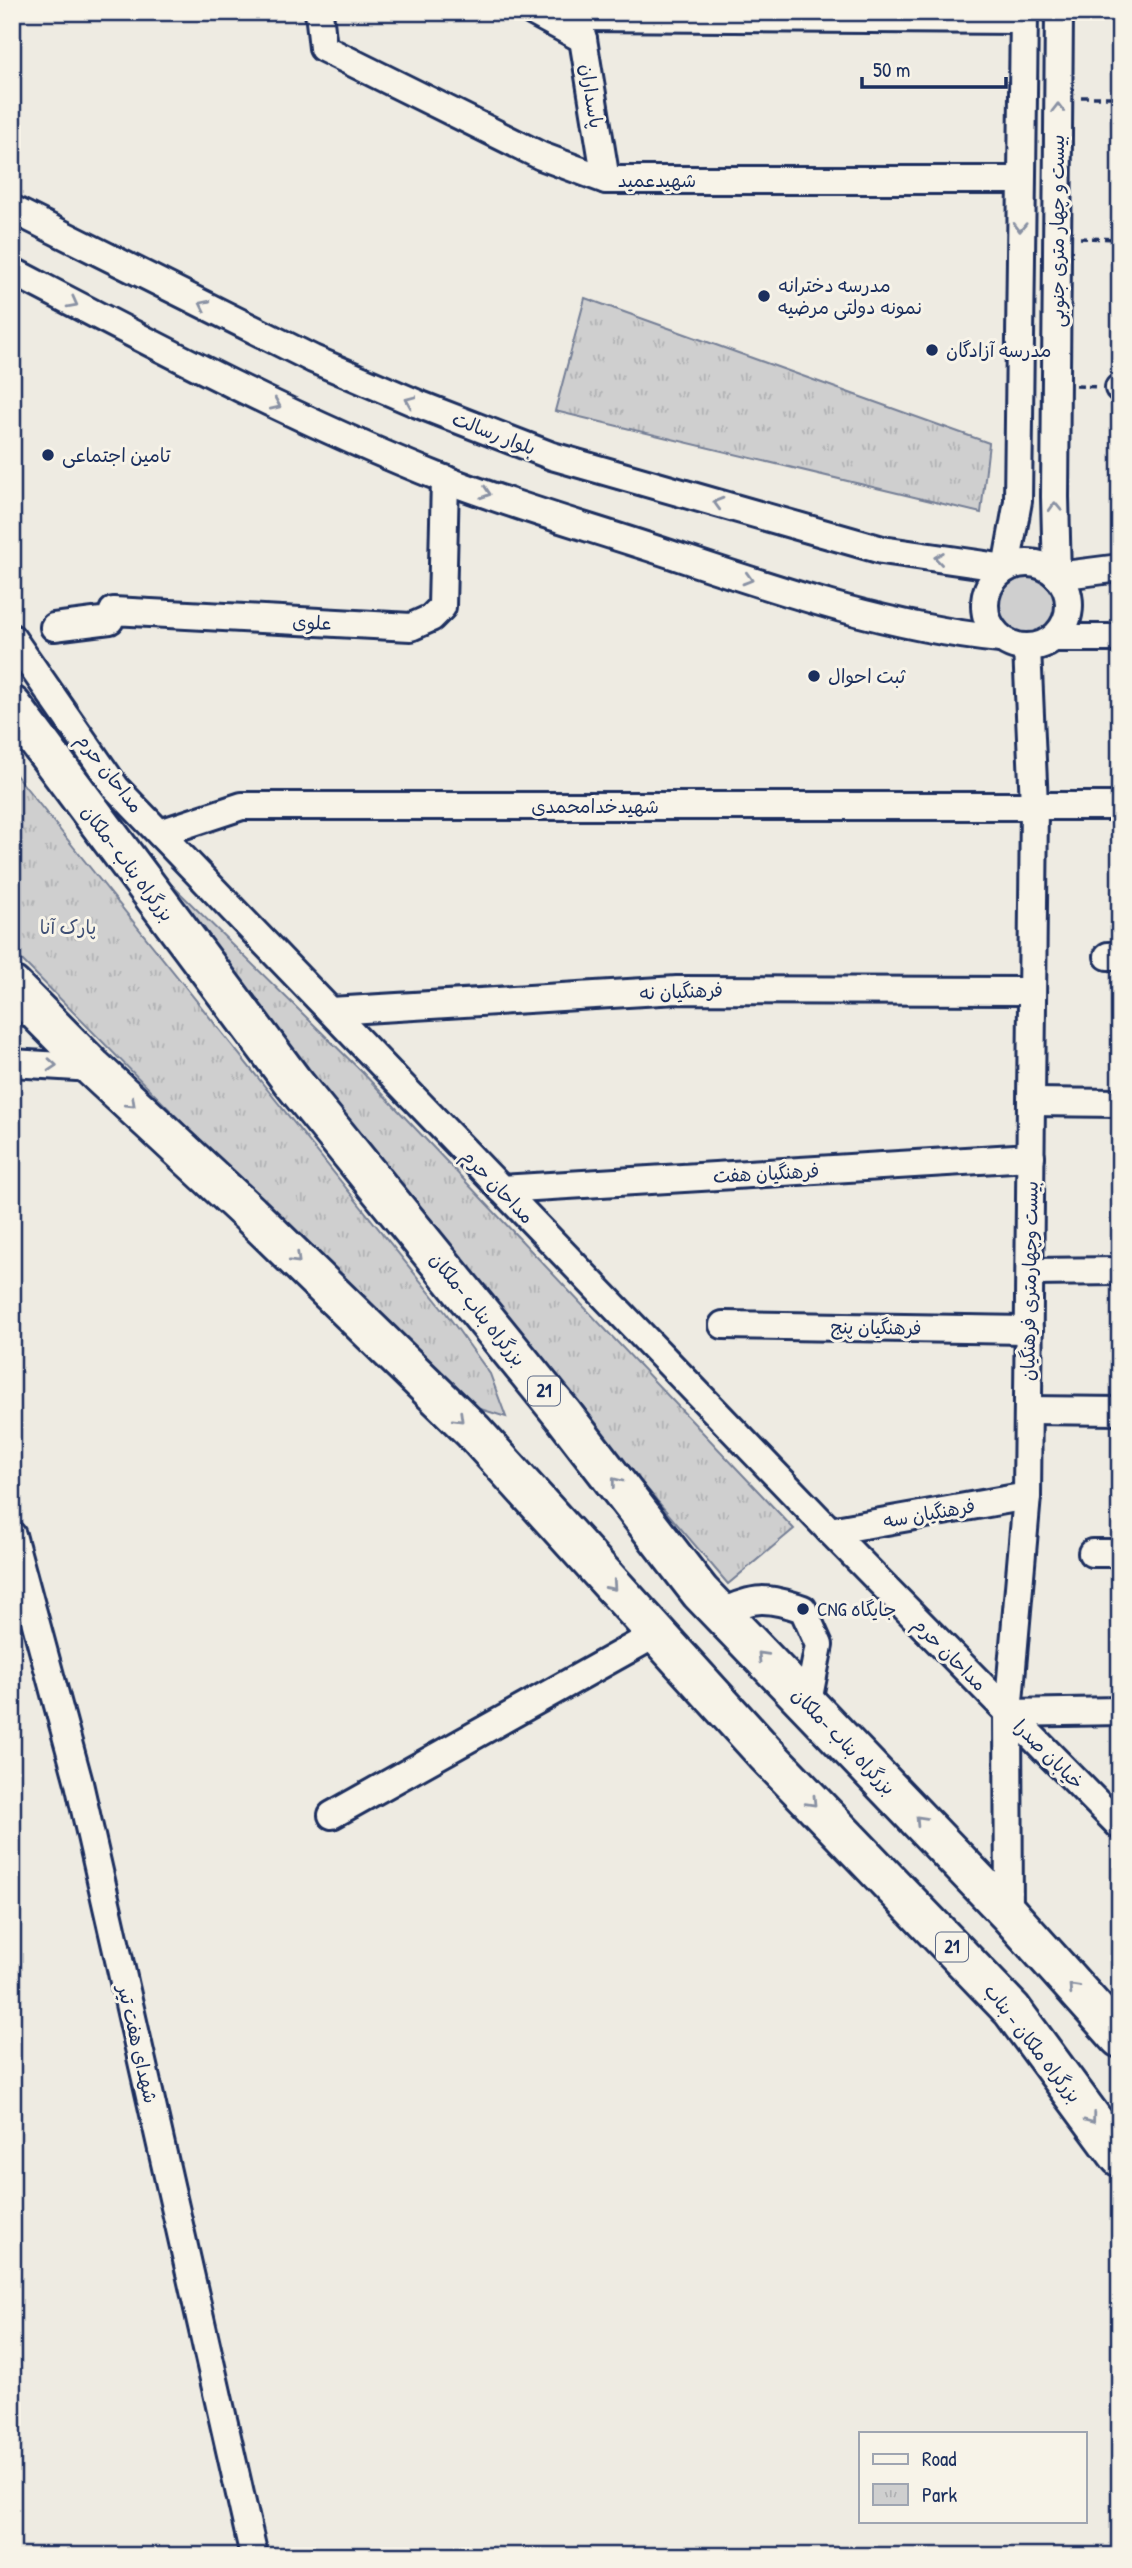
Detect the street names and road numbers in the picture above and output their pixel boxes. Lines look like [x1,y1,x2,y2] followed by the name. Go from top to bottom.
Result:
[574,62,610,130] street label: پاسداران
[1044,135,1070,327] street label: بیست و چهار متری جنوبی
[618,167,696,193] street label: شهیدعمید
[449,405,539,461] street label: بلوار رسالت
[292,608,332,636] street label: علوی
[69,728,149,819] street label: مداحان حرم
[531,793,659,819] street label: شهیدخدامحمدی
[76,799,180,927] street label: بزرگراه بناب -ملکان
[639,977,723,1005] street label: فرهنگیان نه
[454,1143,540,1230] street label: مداحان حرم
[712,1157,820,1189] street label: فرهنگیان هفت
[1014,1181,1044,1381] street label: بیست وچهارمتری فرهنگیان
[424,1247,532,1371] street label: بزرگراه بناب -ملکان
[830,1313,922,1341] street label: فرهنگیان پنج
[528,1376,560,1406] road number: 21
[881,1492,977,1534] street label: فرهنگیان سه
[906,1611,993,1698] street label: مداحان حرم
[786,1682,902,1800] street label: بزرگراه بناب -ملکان
[1008,1713,1090,1795] street label: خیابان صدرا
[936,1933,968,1962] road number: 21
[978,1978,1088,2108] street label: بزرگراه ملکان - بناب
[111,1980,164,2106] street label: شهدای هفت تیر

